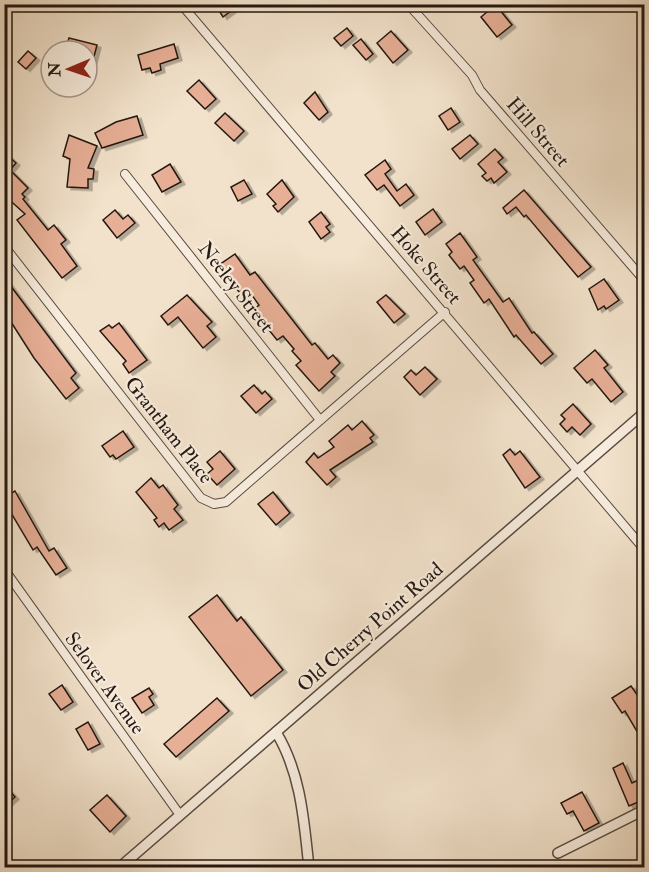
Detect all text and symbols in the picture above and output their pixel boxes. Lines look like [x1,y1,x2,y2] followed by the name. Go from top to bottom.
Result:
[39,39,99,99] north arrow
[45,61,65,78] text: N
[501,92,575,172] street label: Hill Street
[385,221,467,310] street label: Hoke Street
[193,236,280,338] street label: Neeley Street
[119,371,219,489] street label: Grantham Place
[292,557,448,697] street label: Old Cherry Point Road
[60,627,150,739] street label: Selover Avenue

